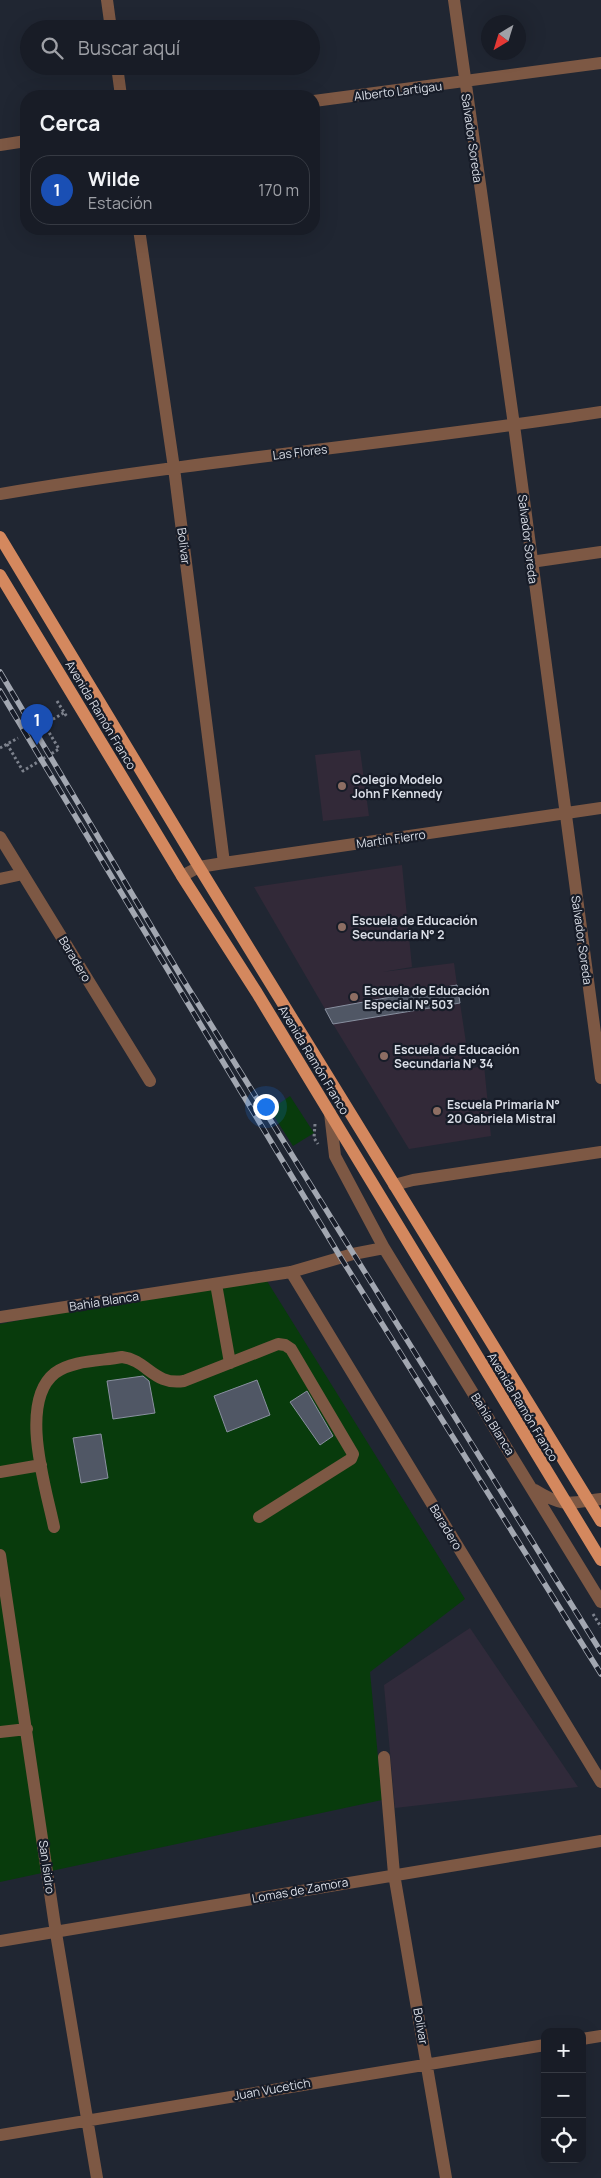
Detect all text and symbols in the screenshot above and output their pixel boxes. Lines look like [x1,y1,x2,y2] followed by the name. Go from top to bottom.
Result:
[481,15,526,60] north arrow
[20,20,320,75] search box
[38,34,66,62] icon: search
[78,35,180,61] text: Buscar aquí
[353,77,443,105] street label: Alberto Lartigau
[457,92,487,184] street label: Salvador Soreda
[40,109,100,137] text: Cerca
[88,166,140,192] text: Wilde
[53,179,61,201] text: 1
[258,179,299,201] text: 170 m
[88,192,152,214] text: Estación
[272,440,328,464] street label: Las Flores
[514,493,542,585] street label: Salvador Soreda
[173,527,195,566] street label: Bolívar
[62,657,140,773] street label: Avenida Ramón Franco
[21,704,53,745] pin: 1
[352,771,443,802] place label: Colegio Modelo John F Kennedy
[336,780,348,792] marker: Colegio Modelo John F Kennedy
[355,826,427,852] street label: Martín Fierro
[567,894,597,986] street label: Salvador Soreda
[352,912,478,943] place label: Escuela de Educación Secundaria N° 2
[336,921,348,933] marker: Escuela de Educación Secundaria N° 2
[55,933,95,985] street label: Baradero
[364,982,490,1013] place label: Escuela de Educación Especial N° 503
[348,991,360,1003] marker: Escuela de Educación Especial N° 503
[275,1002,353,1118] street label: Avenida Ramón Franco
[394,1041,520,1072] place label: Escuela de Educación Secundaria N° 34
[378,1050,390,1062] marker: Escuela de Educación Secundaria N° 34
[253,1094,279,1120] your location
[447,1096,560,1127] place label: Escuela Primaria N° 20 Gabriela Mistral
[431,1105,443,1117] marker: Escuela Primaria N° 20 Gabriela Mistral
[68,1287,140,1315] street label: Bahía Blanca
[484,1349,562,1465] street label: Avenida Ramón Franco
[467,1390,519,1458] street label: Bahía Blanca
[426,1501,466,1553] street label: Baradero
[35,1839,59,1895] street label: San Isidro
[251,1873,349,1907] street label: Lomas de Zamora
[409,2006,433,2046] street label: Bolívar
[541,2028,586,2163] map controls
[541,2028,586,2073] button: +
[541,2073,586,2118] button: −
[232,2074,312,2104] street label: Juan Vucetich
[541,2118,586,2163] button: locate

